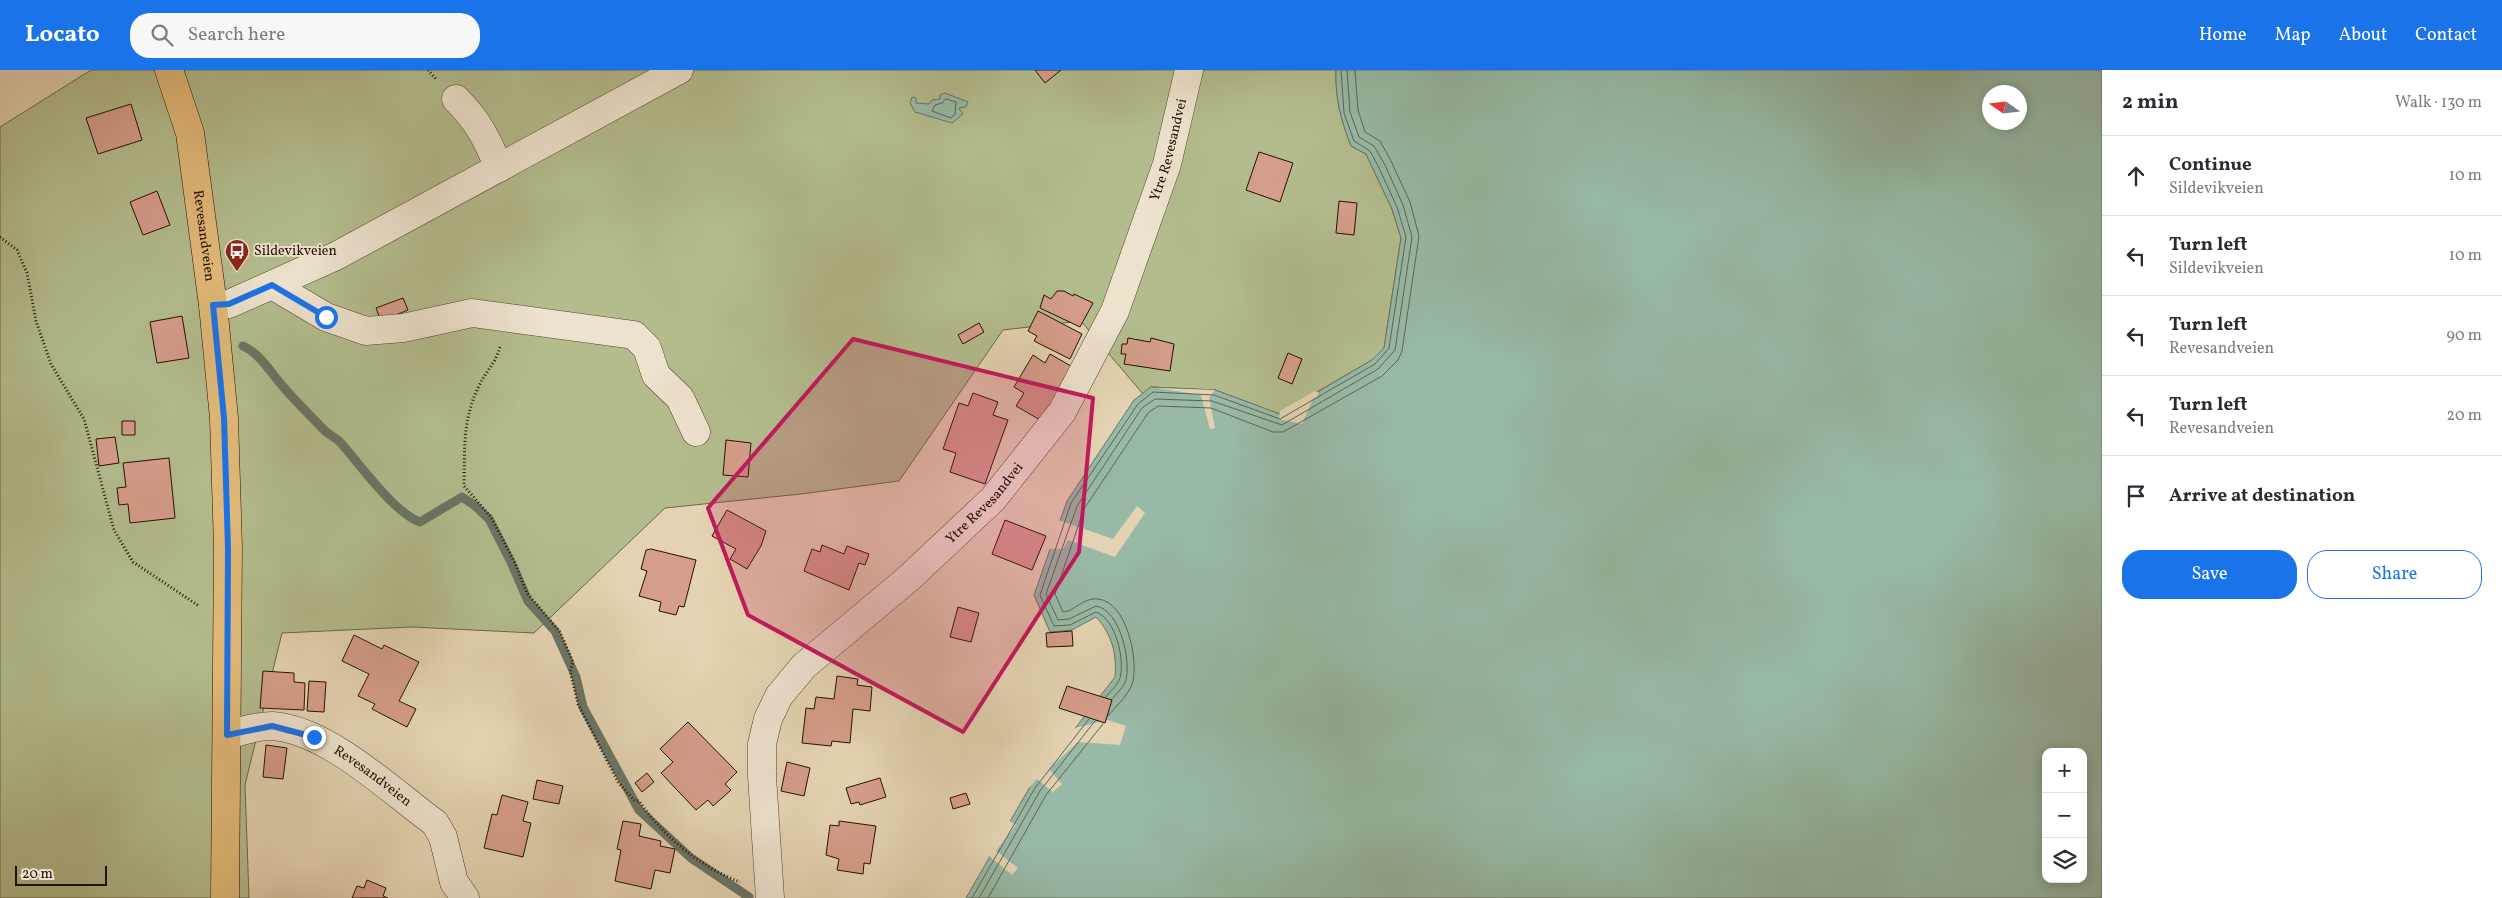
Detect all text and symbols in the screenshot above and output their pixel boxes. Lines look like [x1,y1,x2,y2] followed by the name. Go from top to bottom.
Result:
[130,13,480,58] search box
[25,18,100,52] text: Locato
[148,21,176,49] icon: search
[188,22,285,48] text: Search here
[2199,23,2247,48] text: Home
[2275,23,2311,48] text: Map
[2339,23,2387,48] text: About
[2415,23,2477,48] text: Contact
[1982,85,2027,130] north arrow
[2122,88,2179,117] text: 2 min
[2395,92,2482,114] text: Walk · 130 m
[1145,97,1192,204] street label: Ytre Revesandvei
[2169,152,2252,178] text: Continue
[2122,162,2150,190] icon: ahead
[2449,165,2482,187] text: 10 m
[2169,178,2264,200] text: Sildevikveien
[188,189,219,283] street label: Revesandveien
[2169,232,2248,258] text: Turn left
[224,238,250,272] bus stop icon: Sildevikveien
[254,242,337,261] place label: Sildevikveien
[2122,242,2150,270] icon: left
[2449,245,2482,267] text: 10 m
[2169,258,2264,280] text: Sildevikveien
[315,306,338,329] route start
[2169,312,2248,338] text: Turn left
[2122,322,2150,350] icon: left
[2446,325,2482,347] text: 90 m
[2169,338,2274,360] text: Revesandveien
[2169,392,2248,418] text: Turn left
[2122,402,2150,430] icon: left
[2447,405,2482,427] text: 20 m
[2169,418,2274,440] text: Revesandveien
[942,459,1028,548] street label: Ytre Revesandvei
[2122,482,2150,510] icon: arrive
[2169,483,2355,509] text: Arrive at destination
[2122,550,2297,599] button: Save
[2307,550,2482,599] button: Share
[303,726,326,749] route end
[330,741,416,811] street label: Revesandveien
[2042,748,2087,883] map controls
[2042,748,2087,793] button: +
[2042,793,2087,838] button: −
[2042,838,2087,883] button: layers
[15,863,108,886] scale bar
[22,865,53,884] text: 20 m

